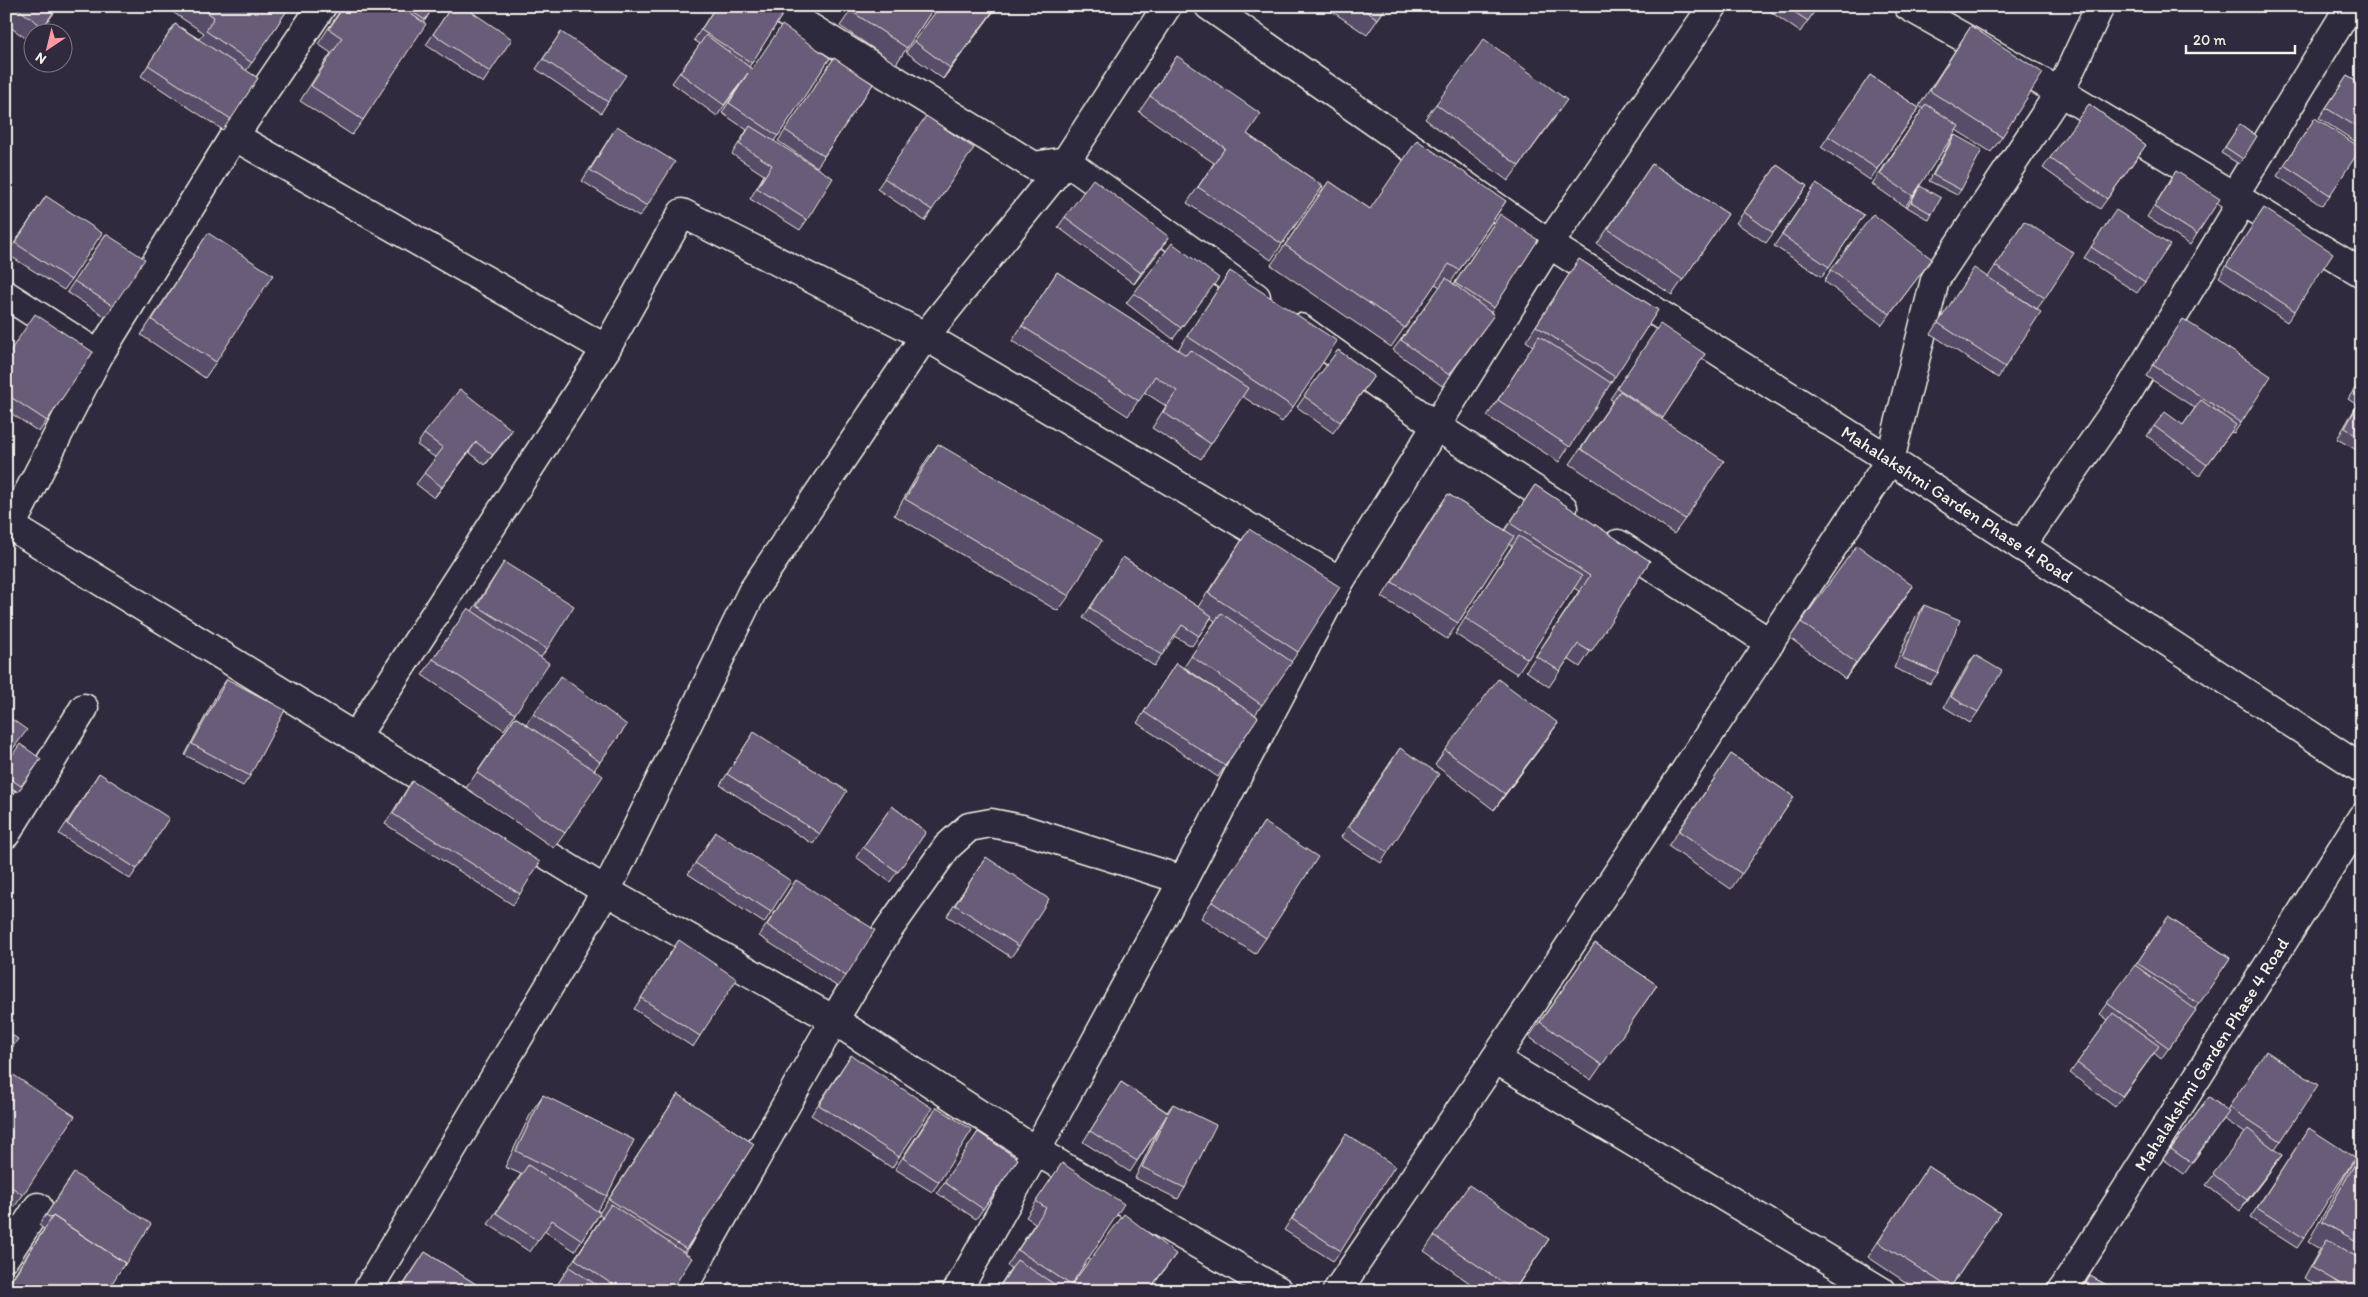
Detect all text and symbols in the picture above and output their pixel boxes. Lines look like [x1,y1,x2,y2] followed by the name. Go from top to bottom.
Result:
[22,22,72,72] north arrow
[2186,22,2294,54] scale bar
[2193,31,2227,49] text: 20 m
[32,49,50,68] text: N
[1837,421,2077,588] street label: Mahalakshmi Garden Phase 4 Road
[2130,933,2294,1175] street label: Mahalakshmi Garden Phase 4 Road

